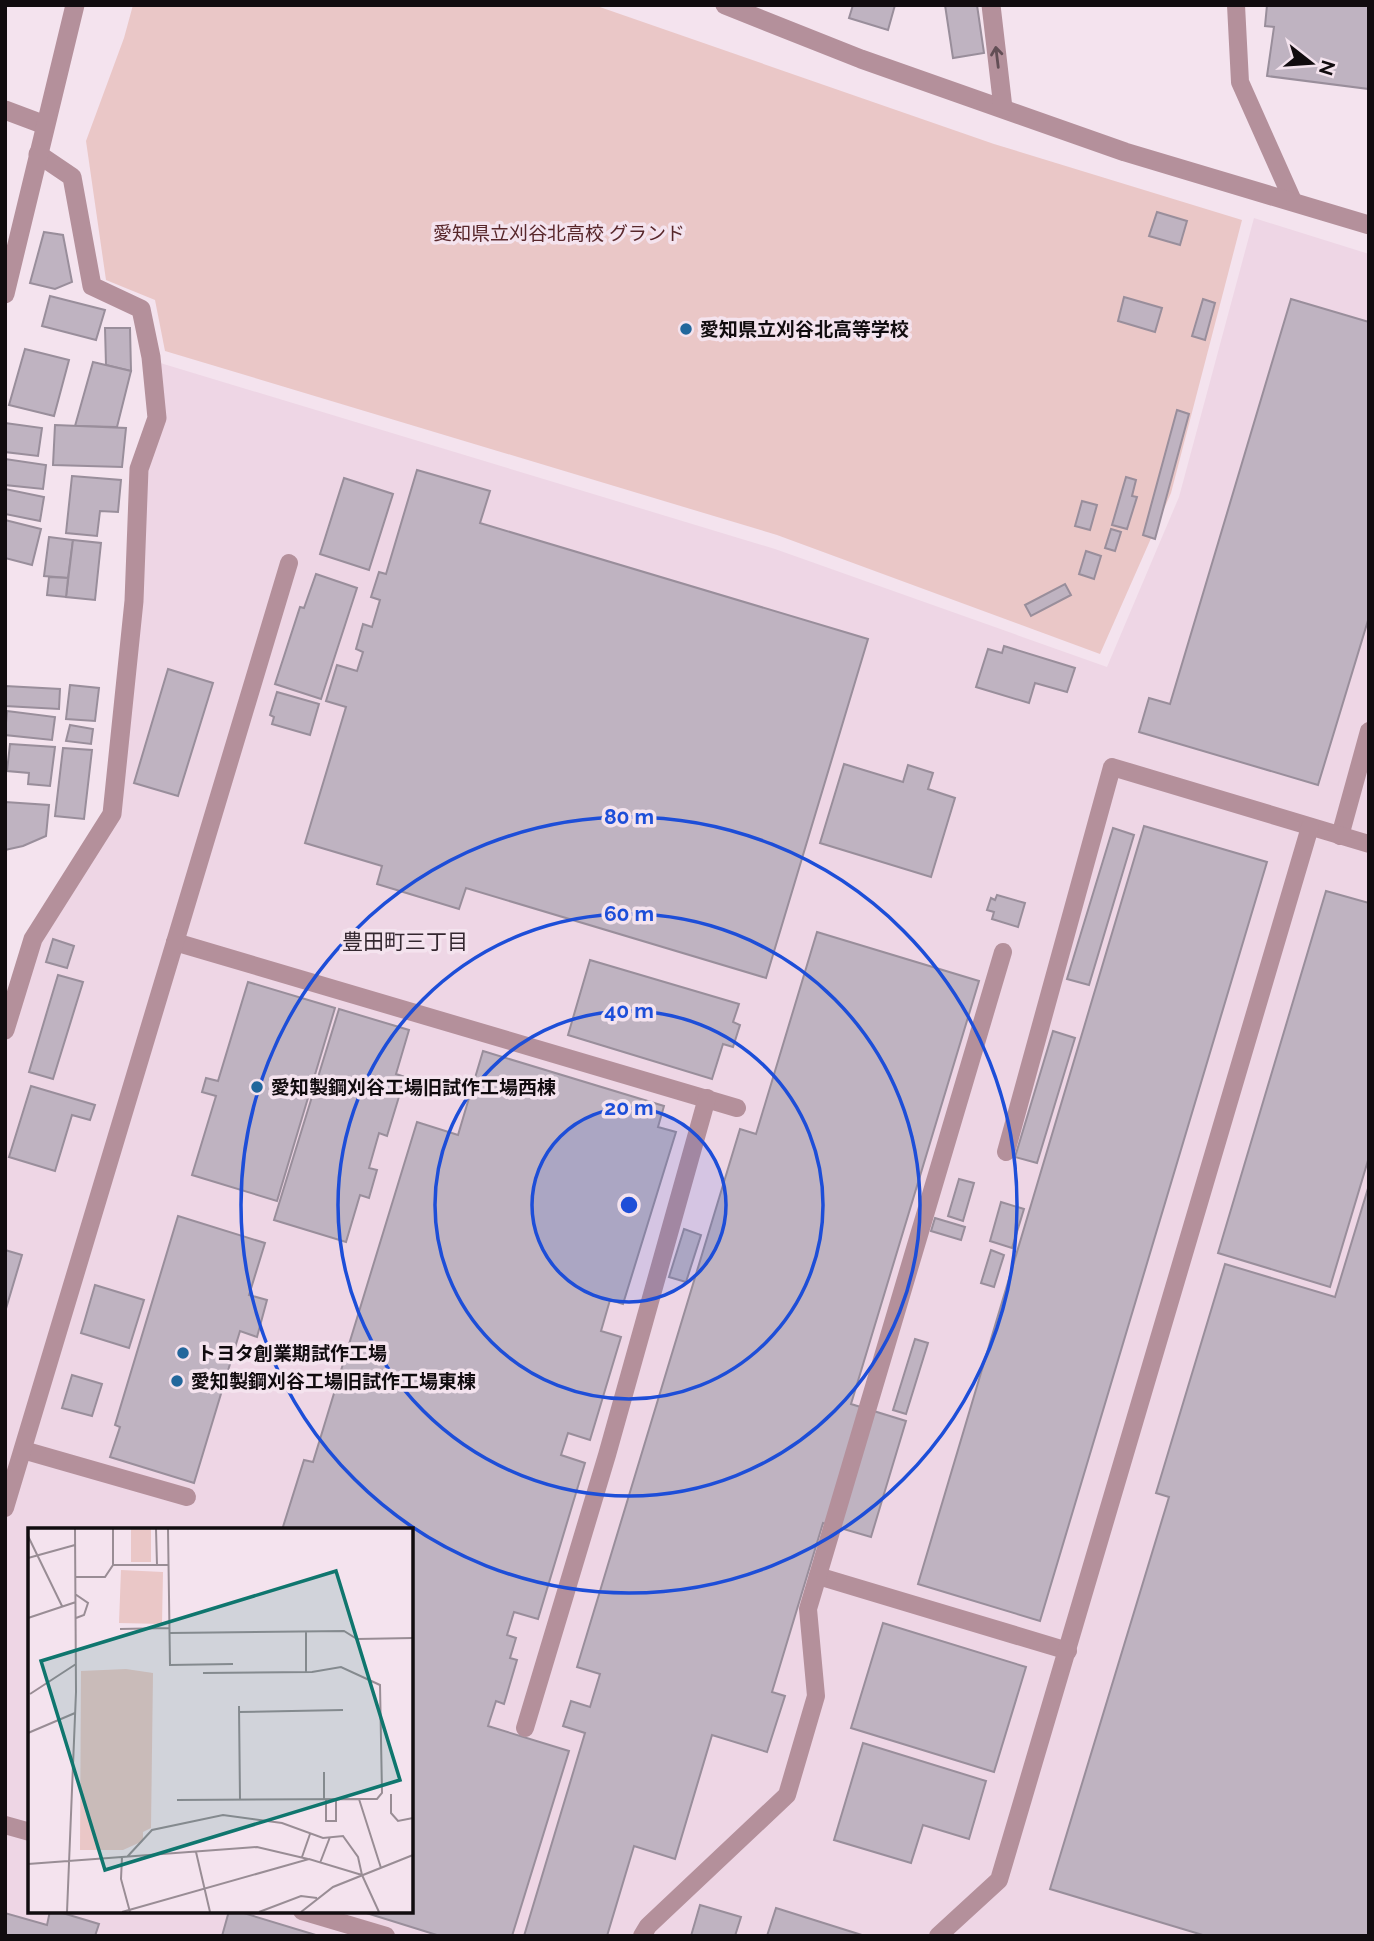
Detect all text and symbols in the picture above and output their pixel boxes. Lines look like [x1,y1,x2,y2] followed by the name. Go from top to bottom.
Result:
[1276,28,1346,98] north arrow
[990,46,1003,68] one-way arrow
[1315,58,1340,78] text: N
[433,222,685,244] park label: 愛知県立刈谷北高校 グランド
[700,318,909,340] place label: 愛知県立刈谷北高等学校
[678,321,694,337] marker: 愛知県立刈谷北高等学校
[604,804,654,829] text: 80 m
[604,901,654,926] text: 60 m
[342,929,468,954] district label: 豊田町三丁目
[604,998,654,1023] text: 40 m
[271,1076,556,1098] place label: 愛知製鋼刈谷工場旧試作工場西棟
[249,1079,265,1095] marker: 愛知製鋼刈谷工場旧試作工場西棟
[604,1095,654,1120] text: 20 m
[617,1193,641,1217] centre of rings
[197,1342,387,1364] place label: トヨタ創業期試作工場
[175,1345,191,1361] marker: トヨタ創業期試作工場
[191,1370,476,1392] place label: 愛知製鋼刈谷工場旧試作工場東棟
[169,1373,185,1389] marker: 愛知製鋼刈谷工場旧試作工場東棟
[28,1528,413,1913] inset map

